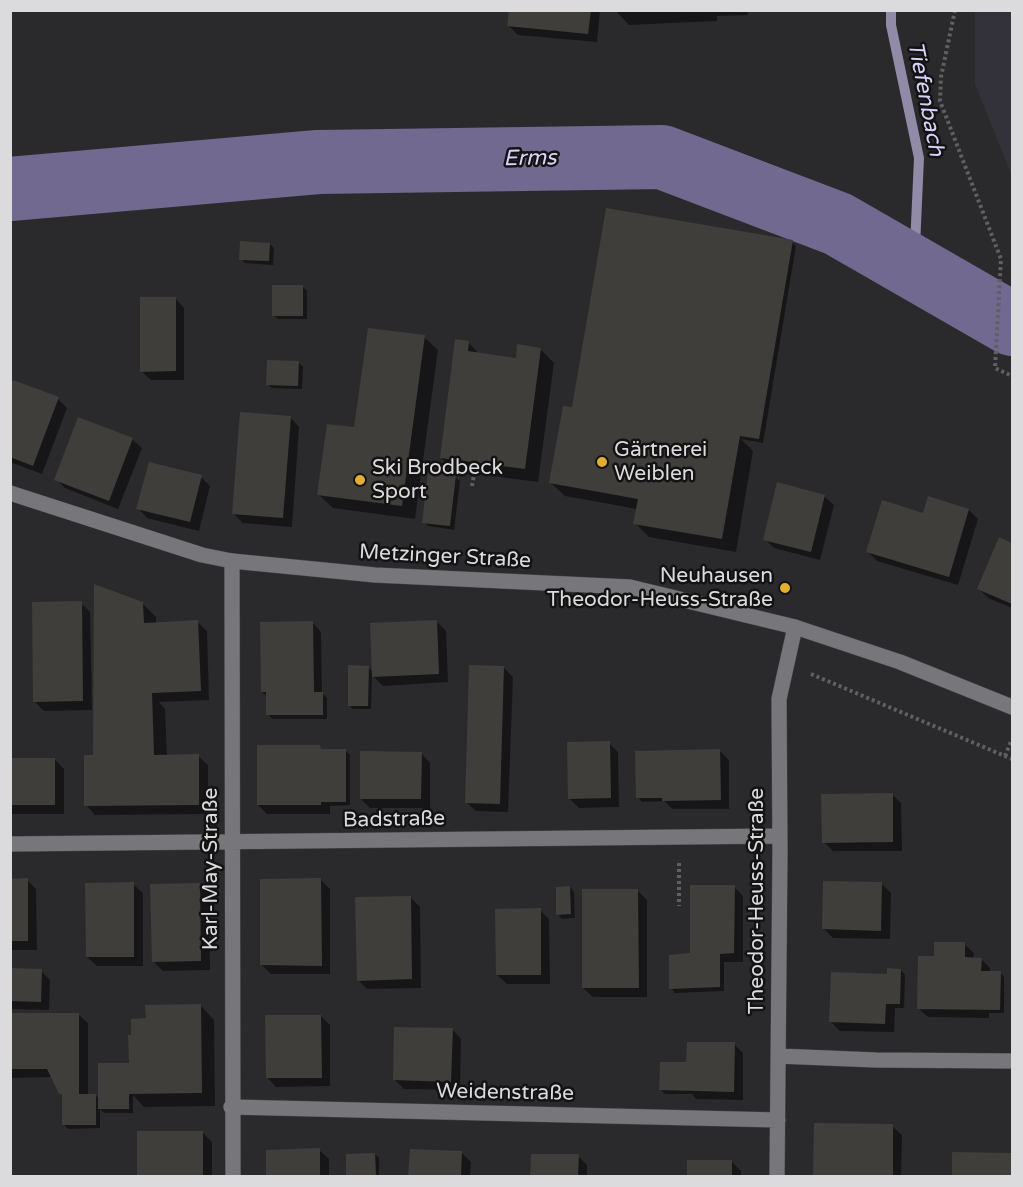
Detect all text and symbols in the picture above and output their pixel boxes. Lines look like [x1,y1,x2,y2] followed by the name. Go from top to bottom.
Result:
[901,40,949,158] water label: Tiefenbach
[503,145,557,173] water label: Erms
[614,437,707,487] place label: Gärtnerei Weiblen
[372,455,503,505] place label: Ski Brodbeck Sport
[595,455,609,469] marker: Gärtnerei Weiblen
[353,473,367,487] marker: Ski Brodbeck Sport
[358,540,532,574] street label: Metzinger Straße
[547,563,773,613] place label: Neuhausen Theodor-Heuss-Straße
[778,581,792,595] marker: Neuhausen Theodor-Heuss-Straße
[198,788,224,950] street label: Karl-May-Straße
[744,788,770,1014] street label: Theodor-Heuss-Straße
[343,807,445,833] street label: Badstraße
[436,1079,574,1107] street label: Weidenstraße

